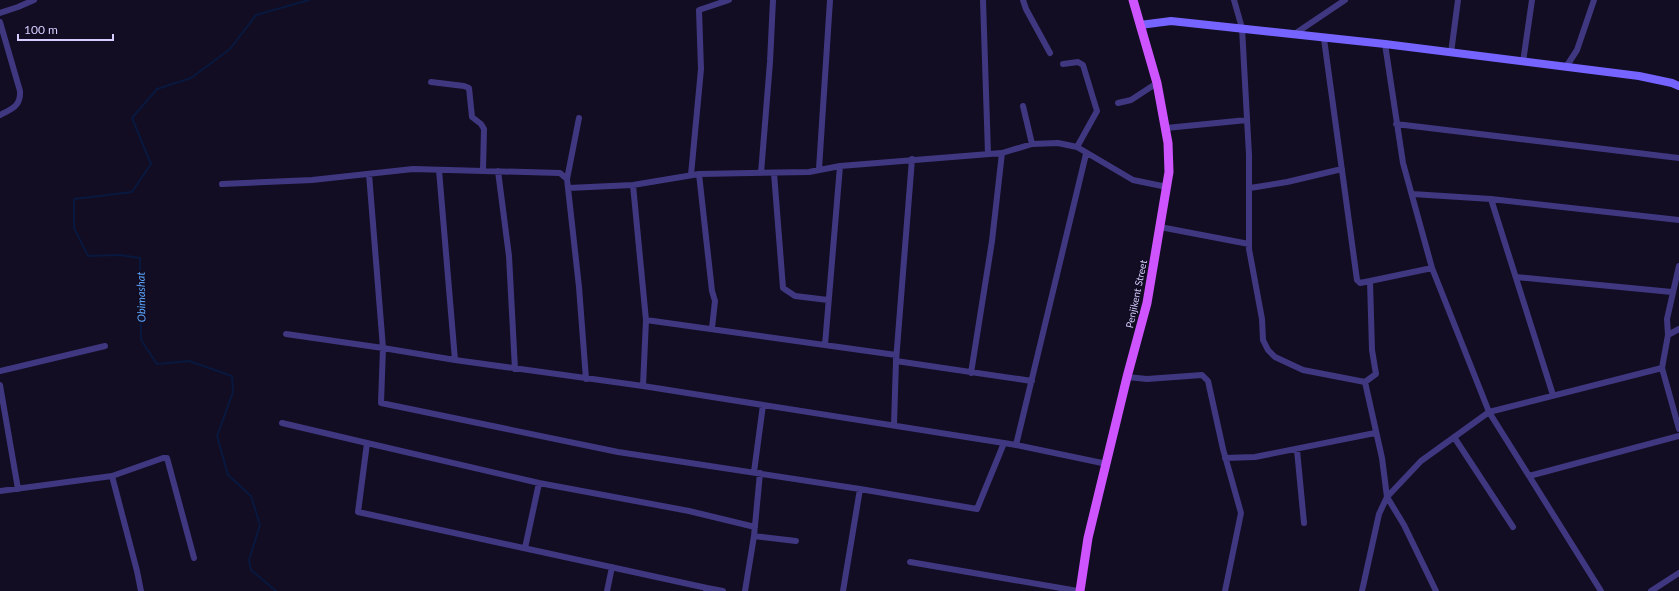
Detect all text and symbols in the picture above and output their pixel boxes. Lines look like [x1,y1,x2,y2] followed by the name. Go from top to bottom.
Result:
[18,16,113,42] scale bar
[24,22,58,37] text: 100 m
[1123,258,1149,329] street label: Penjikent Street
[134,272,147,322] water label: Obimashat

